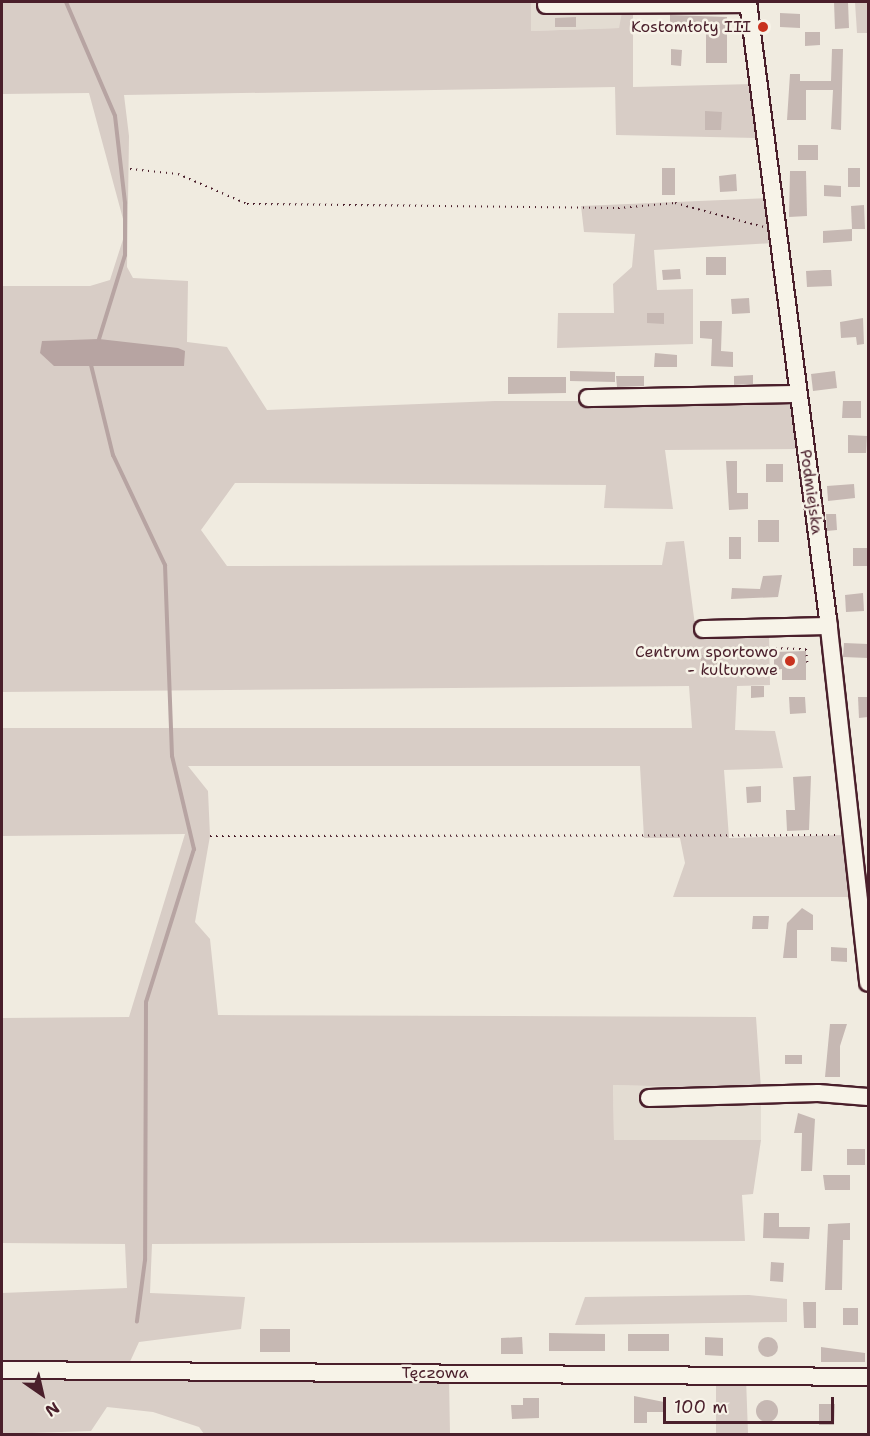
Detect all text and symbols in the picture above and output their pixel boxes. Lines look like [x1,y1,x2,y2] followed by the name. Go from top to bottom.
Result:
[631,17,751,37] place label: Kostomłoty III
[756,20,770,34] marker: Kostomłoty III
[796,448,826,536] street label: Podmiejska
[635,642,778,680] place label: Centrum sportowo - kulturowe
[783,654,797,668] marker: Centrum sportowo - kulturowe
[402,1363,468,1383] street label: Tęczowa
[12,1364,72,1424] north arrow
[666,1385,837,1423] scale bar
[674,1395,728,1419] text: 100 m
[41,1397,63,1422] text: N

